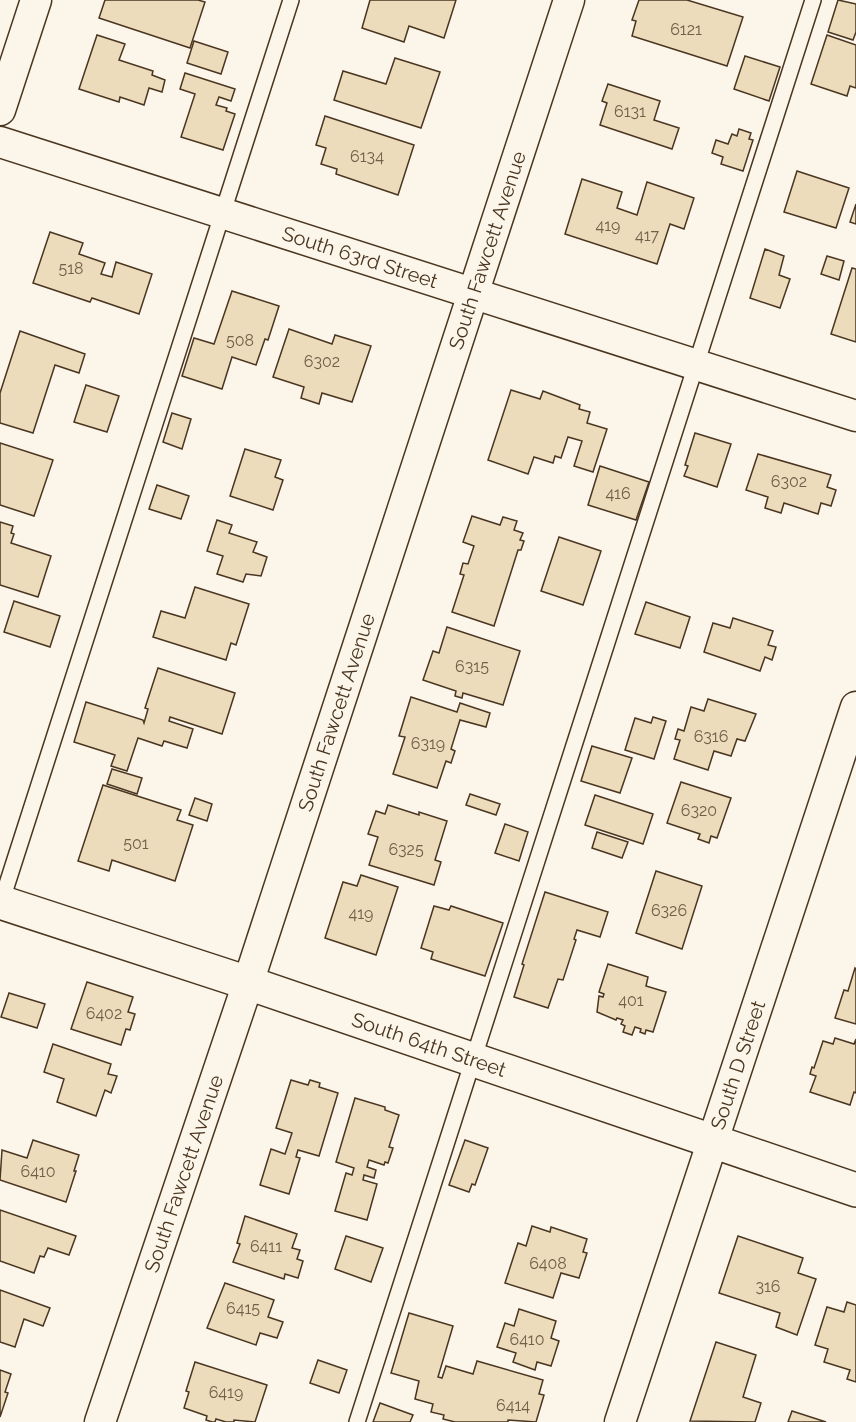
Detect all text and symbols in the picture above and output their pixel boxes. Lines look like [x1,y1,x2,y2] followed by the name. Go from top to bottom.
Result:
[670,20,702,39] house number: 6121
[614,102,646,121] house number: 6131
[350,147,384,166] house number: 6134
[444,148,531,352] street label: South Fawcett Avenue
[596,216,620,235] house number: 419
[279,221,441,293] street label: South 63rd Street
[635,226,659,245] house number: 417
[58,259,84,278] house number: 518
[226,331,254,350] house number: 508
[304,352,340,371] house number: 6302
[771,472,807,491] house number: 6302
[605,484,631,503] house number: 416
[293,610,380,814] street label: South Fawcett Avenue
[455,657,489,676] house number: 6315
[694,727,728,746] house number: 6316
[411,734,445,753] house number: 6319
[681,801,717,820] house number: 6320
[123,834,149,853] house number: 501
[388,840,424,859] house number: 6325
[651,901,687,920] house number: 6326
[349,904,373,923] house number: 419
[618,991,644,1010] house number: 401
[705,997,770,1132] street label: South D Street
[86,1004,122,1023] house number: 6402
[349,1007,509,1082] street label: South 64th Street
[139,1072,228,1276] street label: South Fawcett Avenue
[20,1162,56,1181] house number: 6410
[250,1237,282,1256] house number: 6411
[529,1254,567,1273] house number: 6408
[755,1277,781,1296] house number: 316
[226,1299,260,1318] house number: 6415
[509,1330,545,1349] house number: 6410
[209,1383,243,1402] house number: 6419
[496,1396,530,1415] house number: 6414

